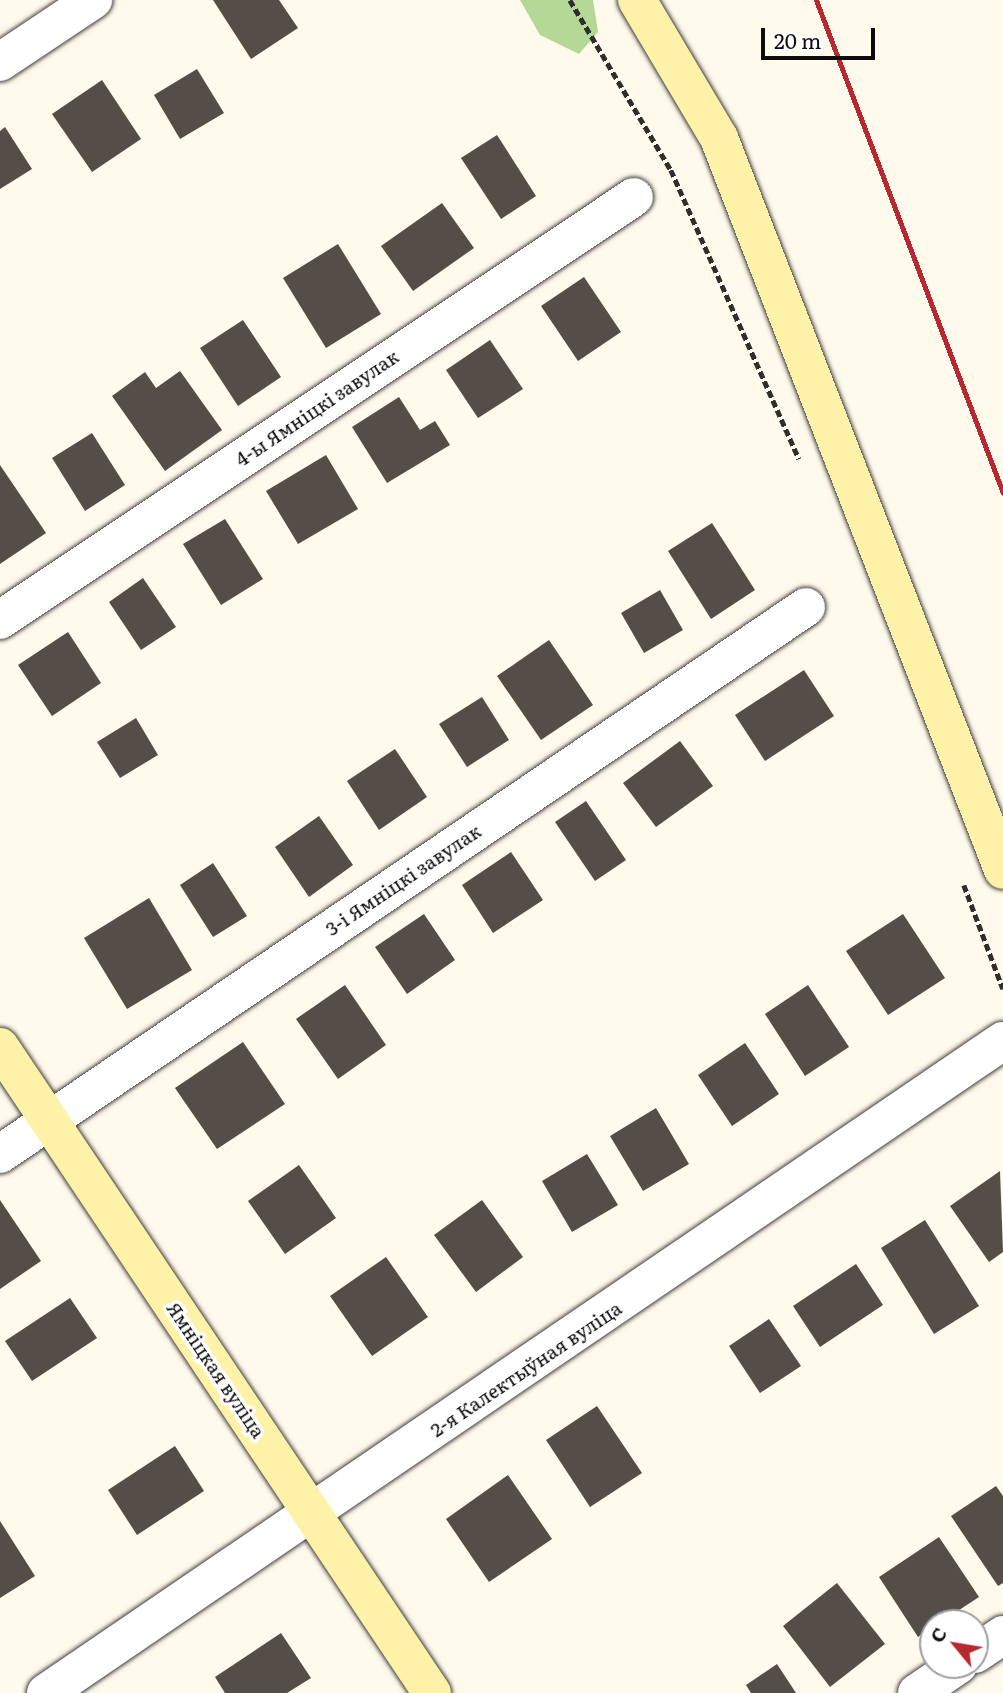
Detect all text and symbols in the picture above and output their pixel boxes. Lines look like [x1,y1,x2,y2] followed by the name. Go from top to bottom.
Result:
[765,14,879,58] scale bar
[774,24,821,55] text: 20 m
[231,345,403,471] street label: 4-ы Ямніцкі завулак
[321,820,485,940] street label: 3-і Ямніцкі завулак
[426,1296,626,1442] street label: 2-я Калектыўная вуліца
[162,1298,270,1442] street label: Ямніцкая вуліца
[919,1609,989,1679] north arrow
[922,1622,953,1647] text: С

